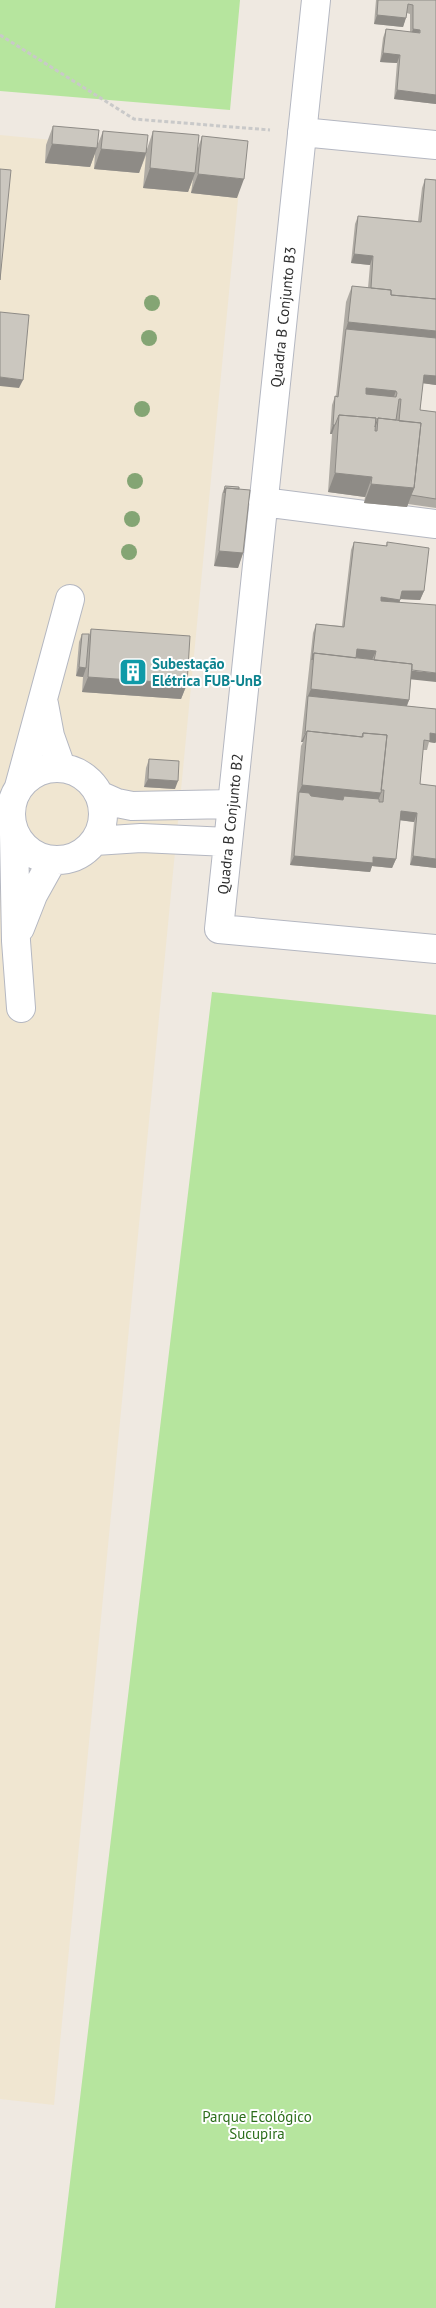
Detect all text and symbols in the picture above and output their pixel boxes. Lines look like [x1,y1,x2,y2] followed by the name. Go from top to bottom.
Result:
[266,246,300,388] street label: Quadra B Conjunto B3
[152,654,262,690] place label: Subestação Elétrica FUB-UnB
[118,657,148,687] building icon: Subestação Elétrica FUB-UnB
[213,753,247,895] street label: Quadra B Conjunto B2
[202,2107,312,2143] park label: Parque Ecológico Sucupira

